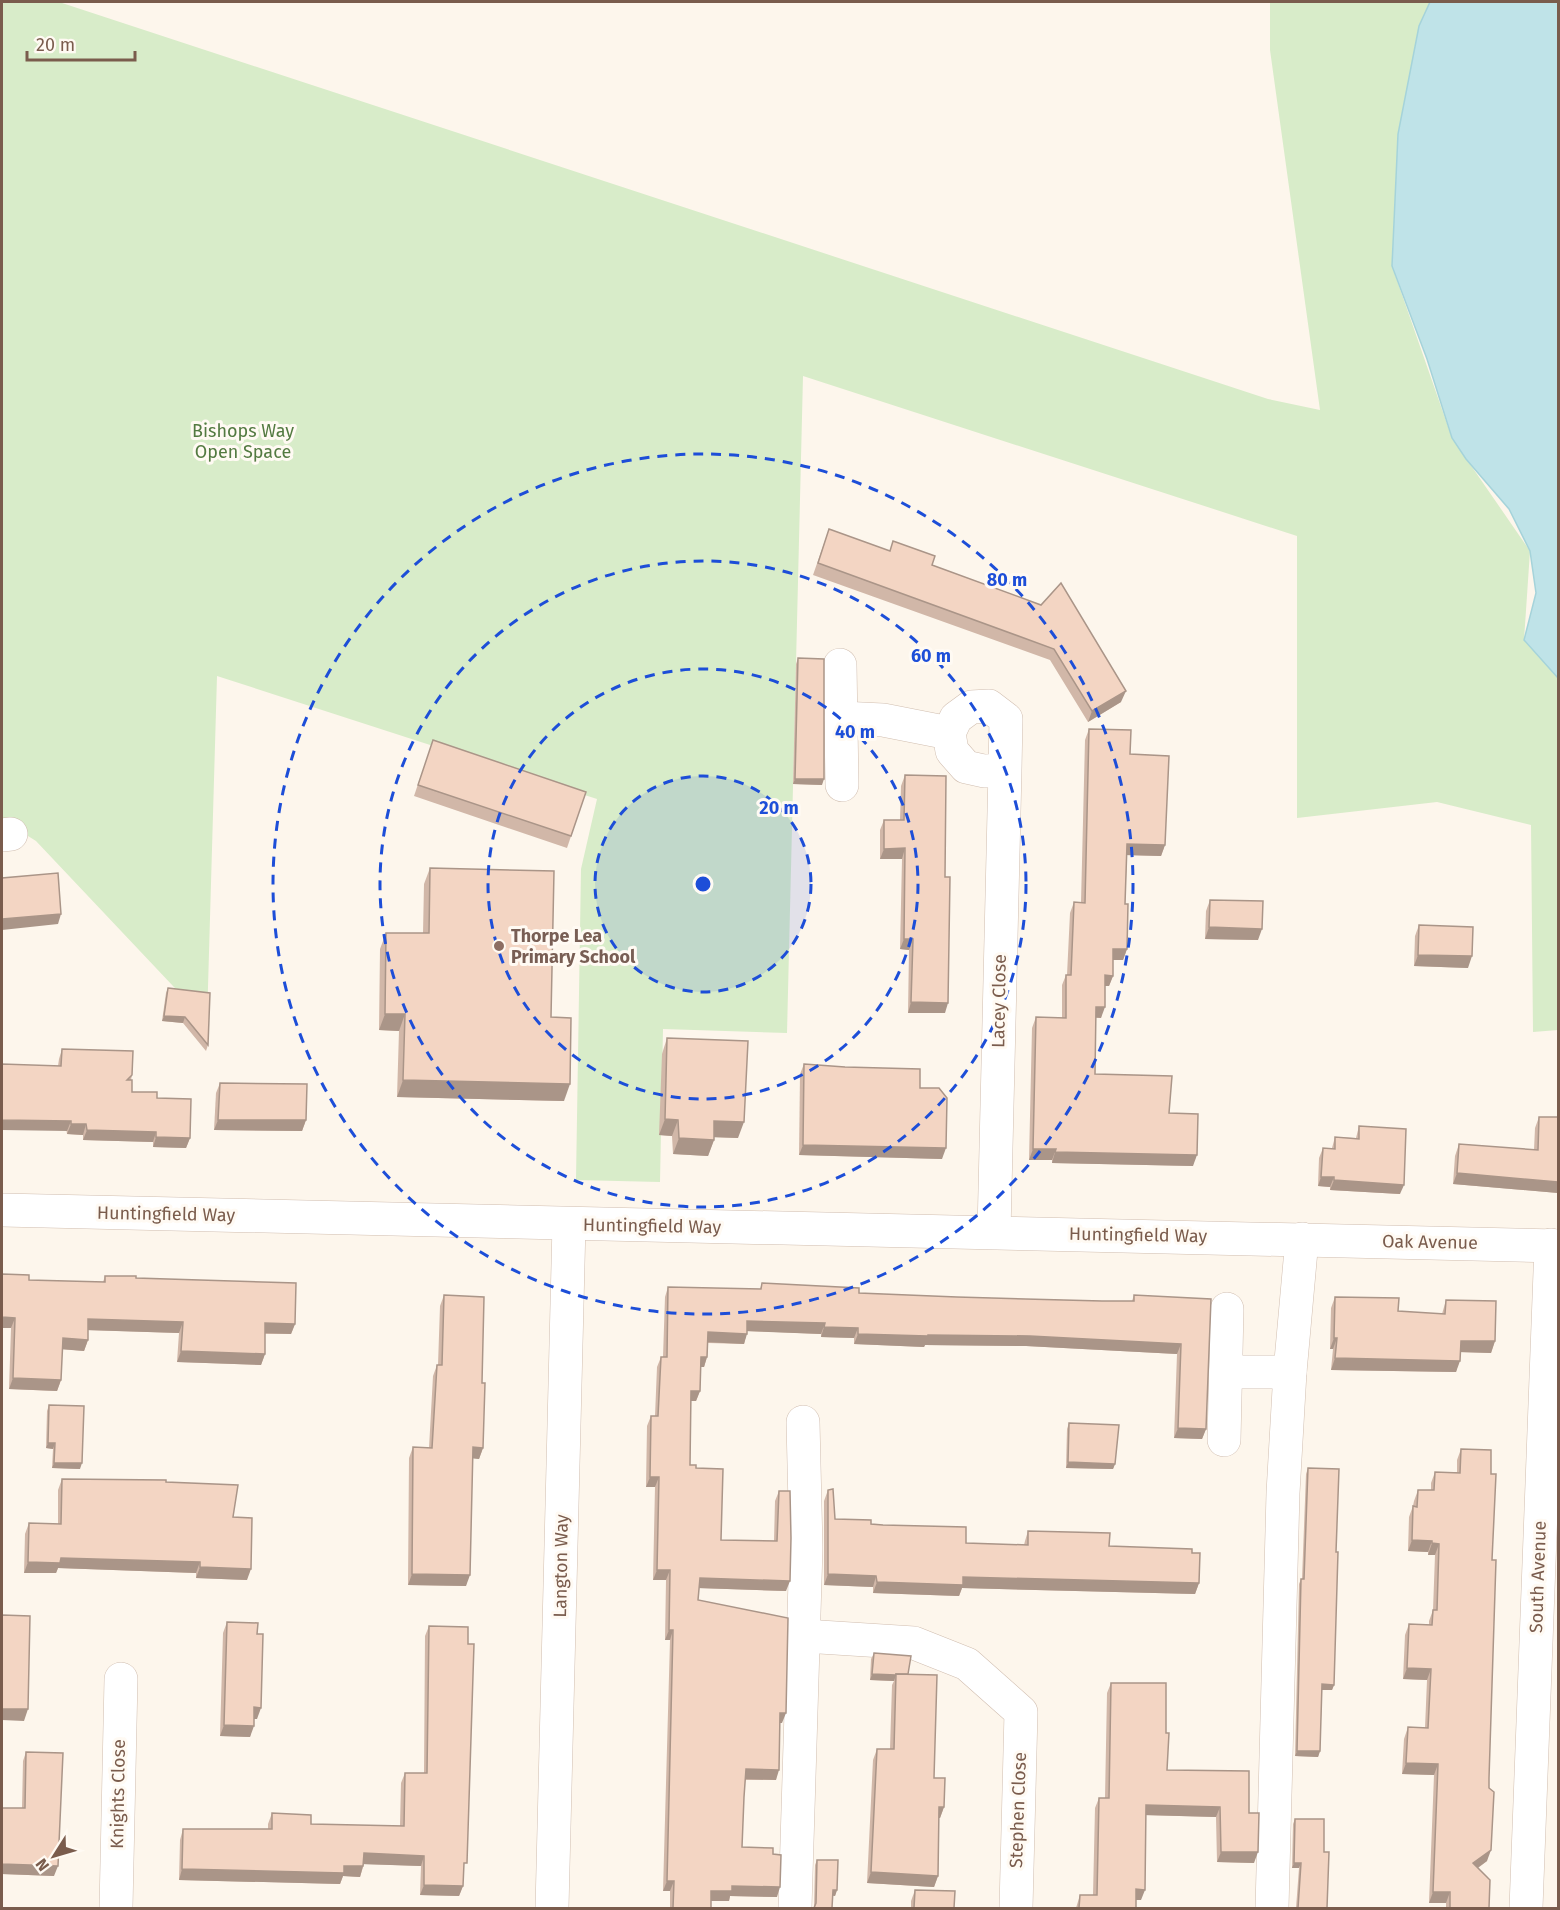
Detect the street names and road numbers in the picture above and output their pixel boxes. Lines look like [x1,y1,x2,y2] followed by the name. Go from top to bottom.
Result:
[987,954,1011,1048] street label: Lacey Close
[97,1202,235,1226] street label: Huntingfield Way
[583,1214,721,1238] street label: Huntingfield Way
[1069,1223,1207,1247] street label: Huntingfield Way
[1382,1230,1478,1254] street label: Oak Avenue
[549,1514,573,1618] street label: Langton Way
[1525,1520,1551,1634] street label: South Avenue
[106,1739,130,1849] street label: Knights Close
[1005,1752,1031,1868] street label: Stephen Close

